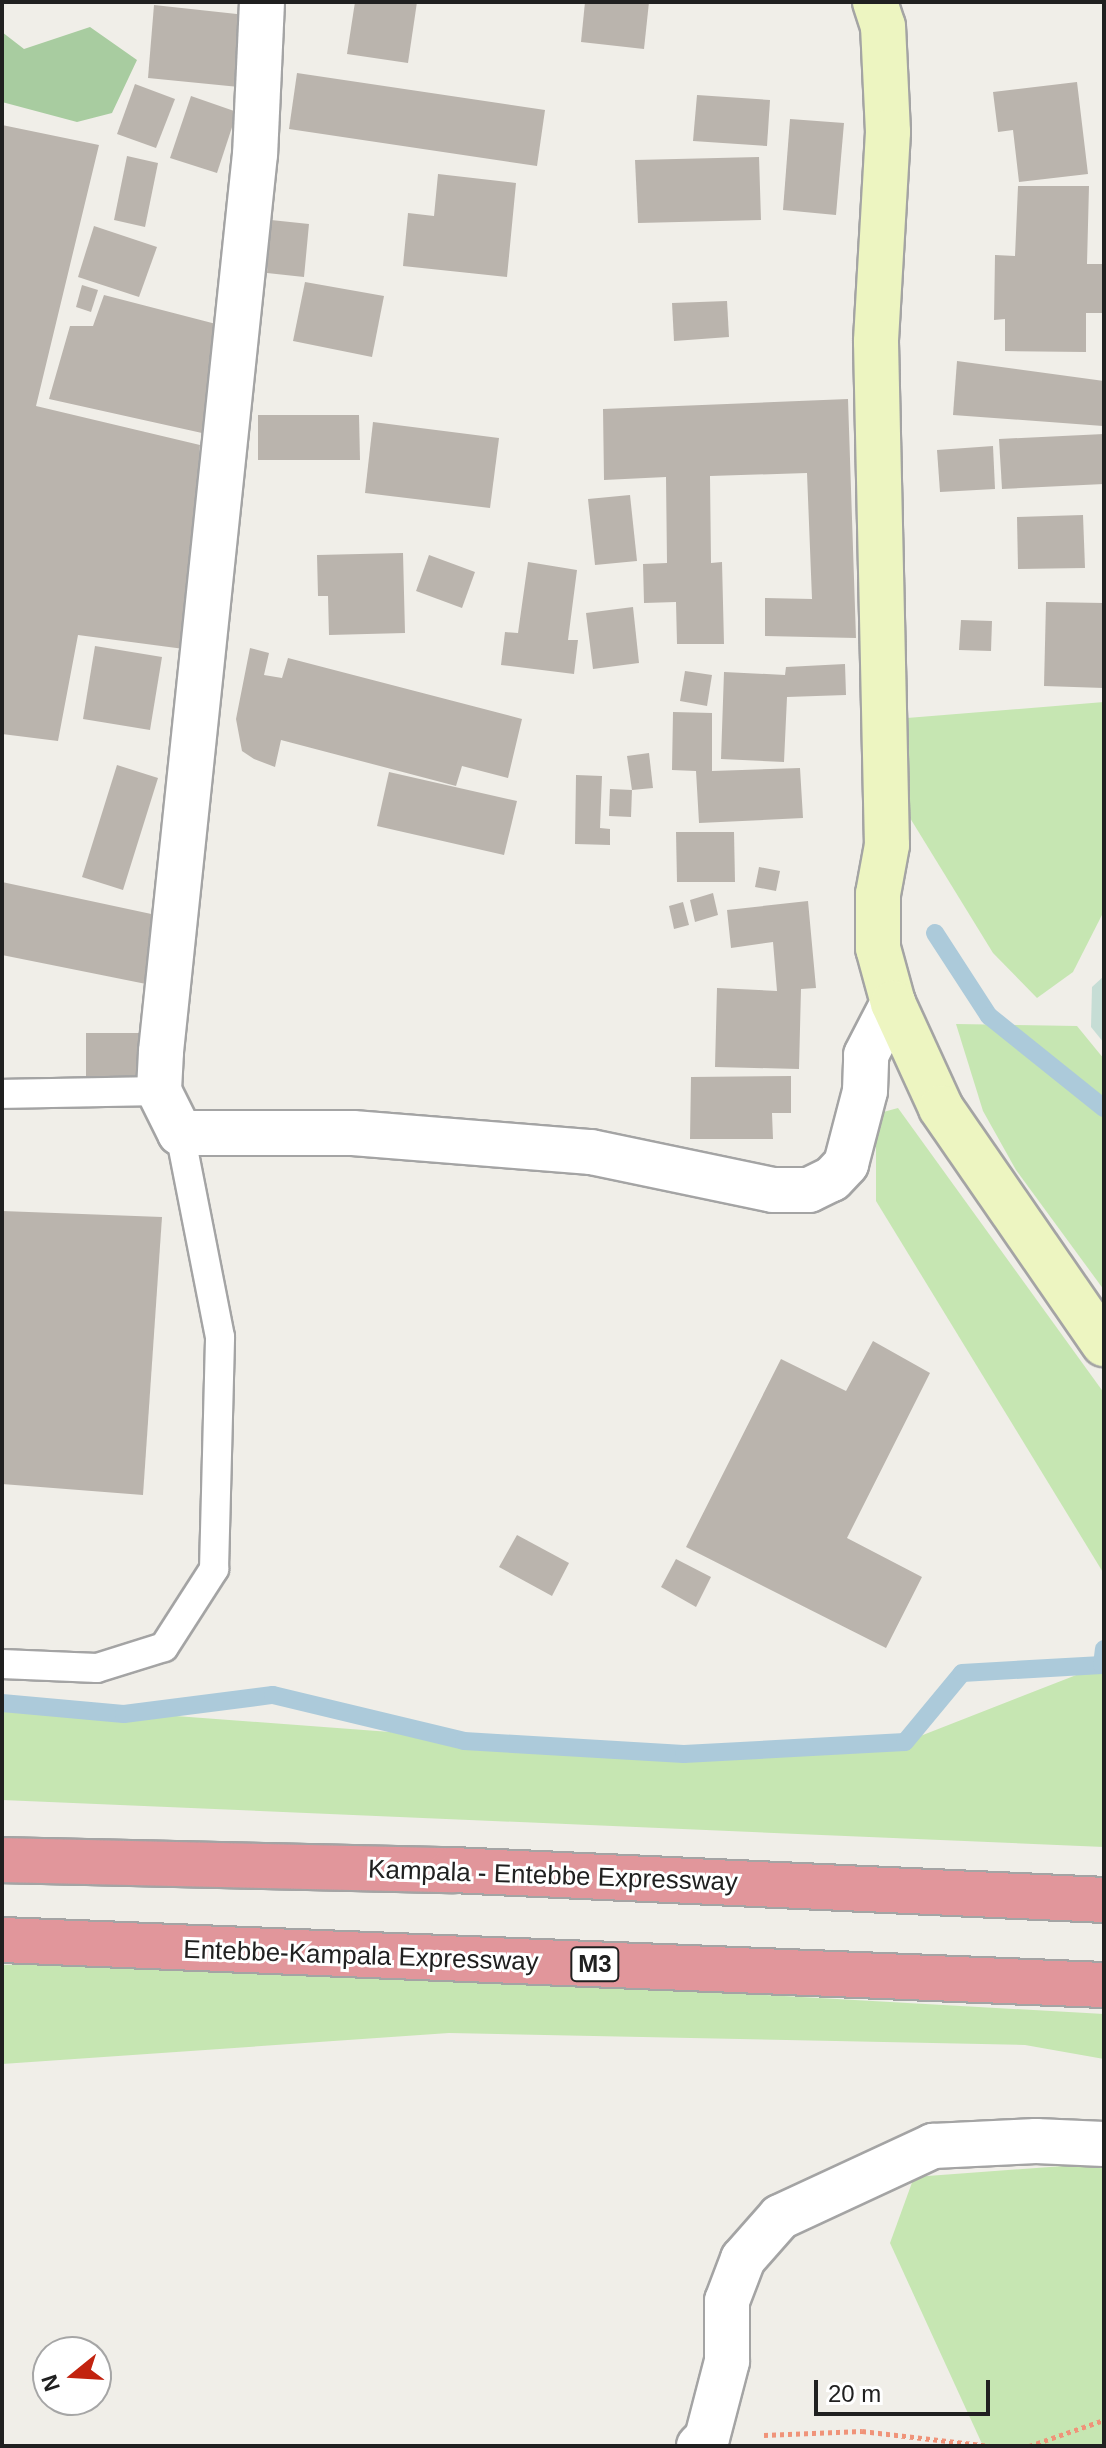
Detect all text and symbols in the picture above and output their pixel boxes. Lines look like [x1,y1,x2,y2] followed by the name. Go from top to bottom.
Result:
[368,1854,738,1898] street label: Kampala - Entebbe Expressway
[183,1934,539,1978] street label: Entebbe-Kampala Expressway
[569,1944,621,1984] road number: M3
[32,2336,112,2416] north arrow
[818,2364,994,2414] scale bar
[36,2372,65,2394] text: N
[828,2380,881,2407] text: 20 m

